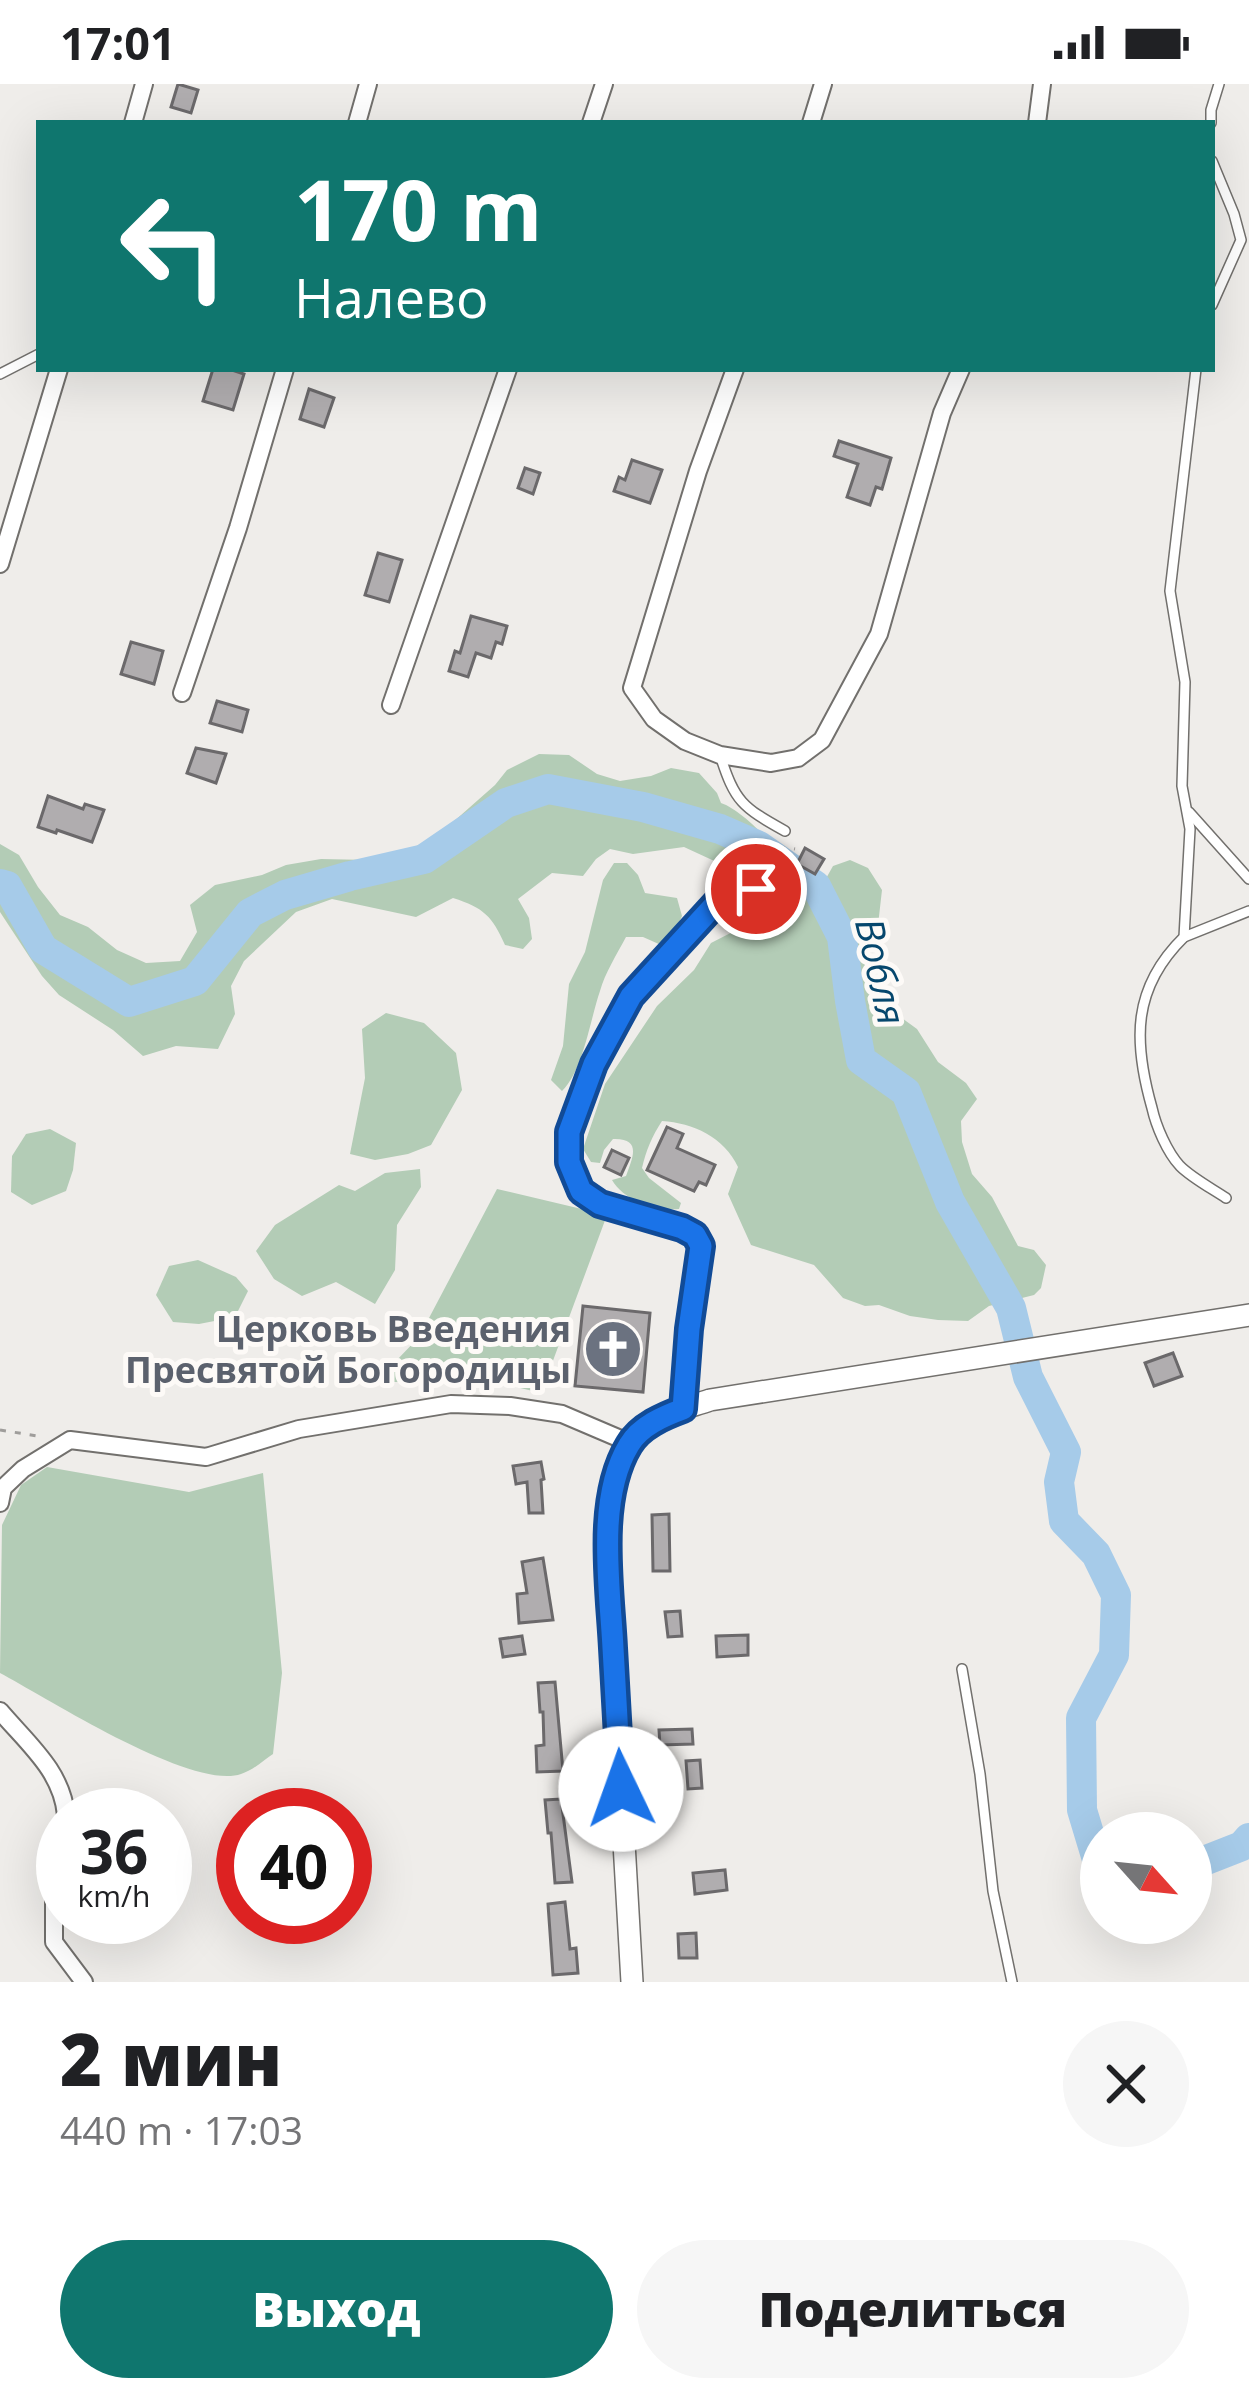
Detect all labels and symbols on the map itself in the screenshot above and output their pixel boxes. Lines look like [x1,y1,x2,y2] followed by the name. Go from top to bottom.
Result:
[705,838,807,940] pin
[844,912,920,1030] water label: Вобля
[125,1304,571,1394] place label: Церковь Введения Пресвятой Богородицы
[582,1318,644,1380] church icon: Церковь Введения Пресвятой Богородицы
[558,1726,684,1852] position arrow
[216,1788,372,1944] speed limit sign: 40
[1080,1812,1212,1944] north arrow

